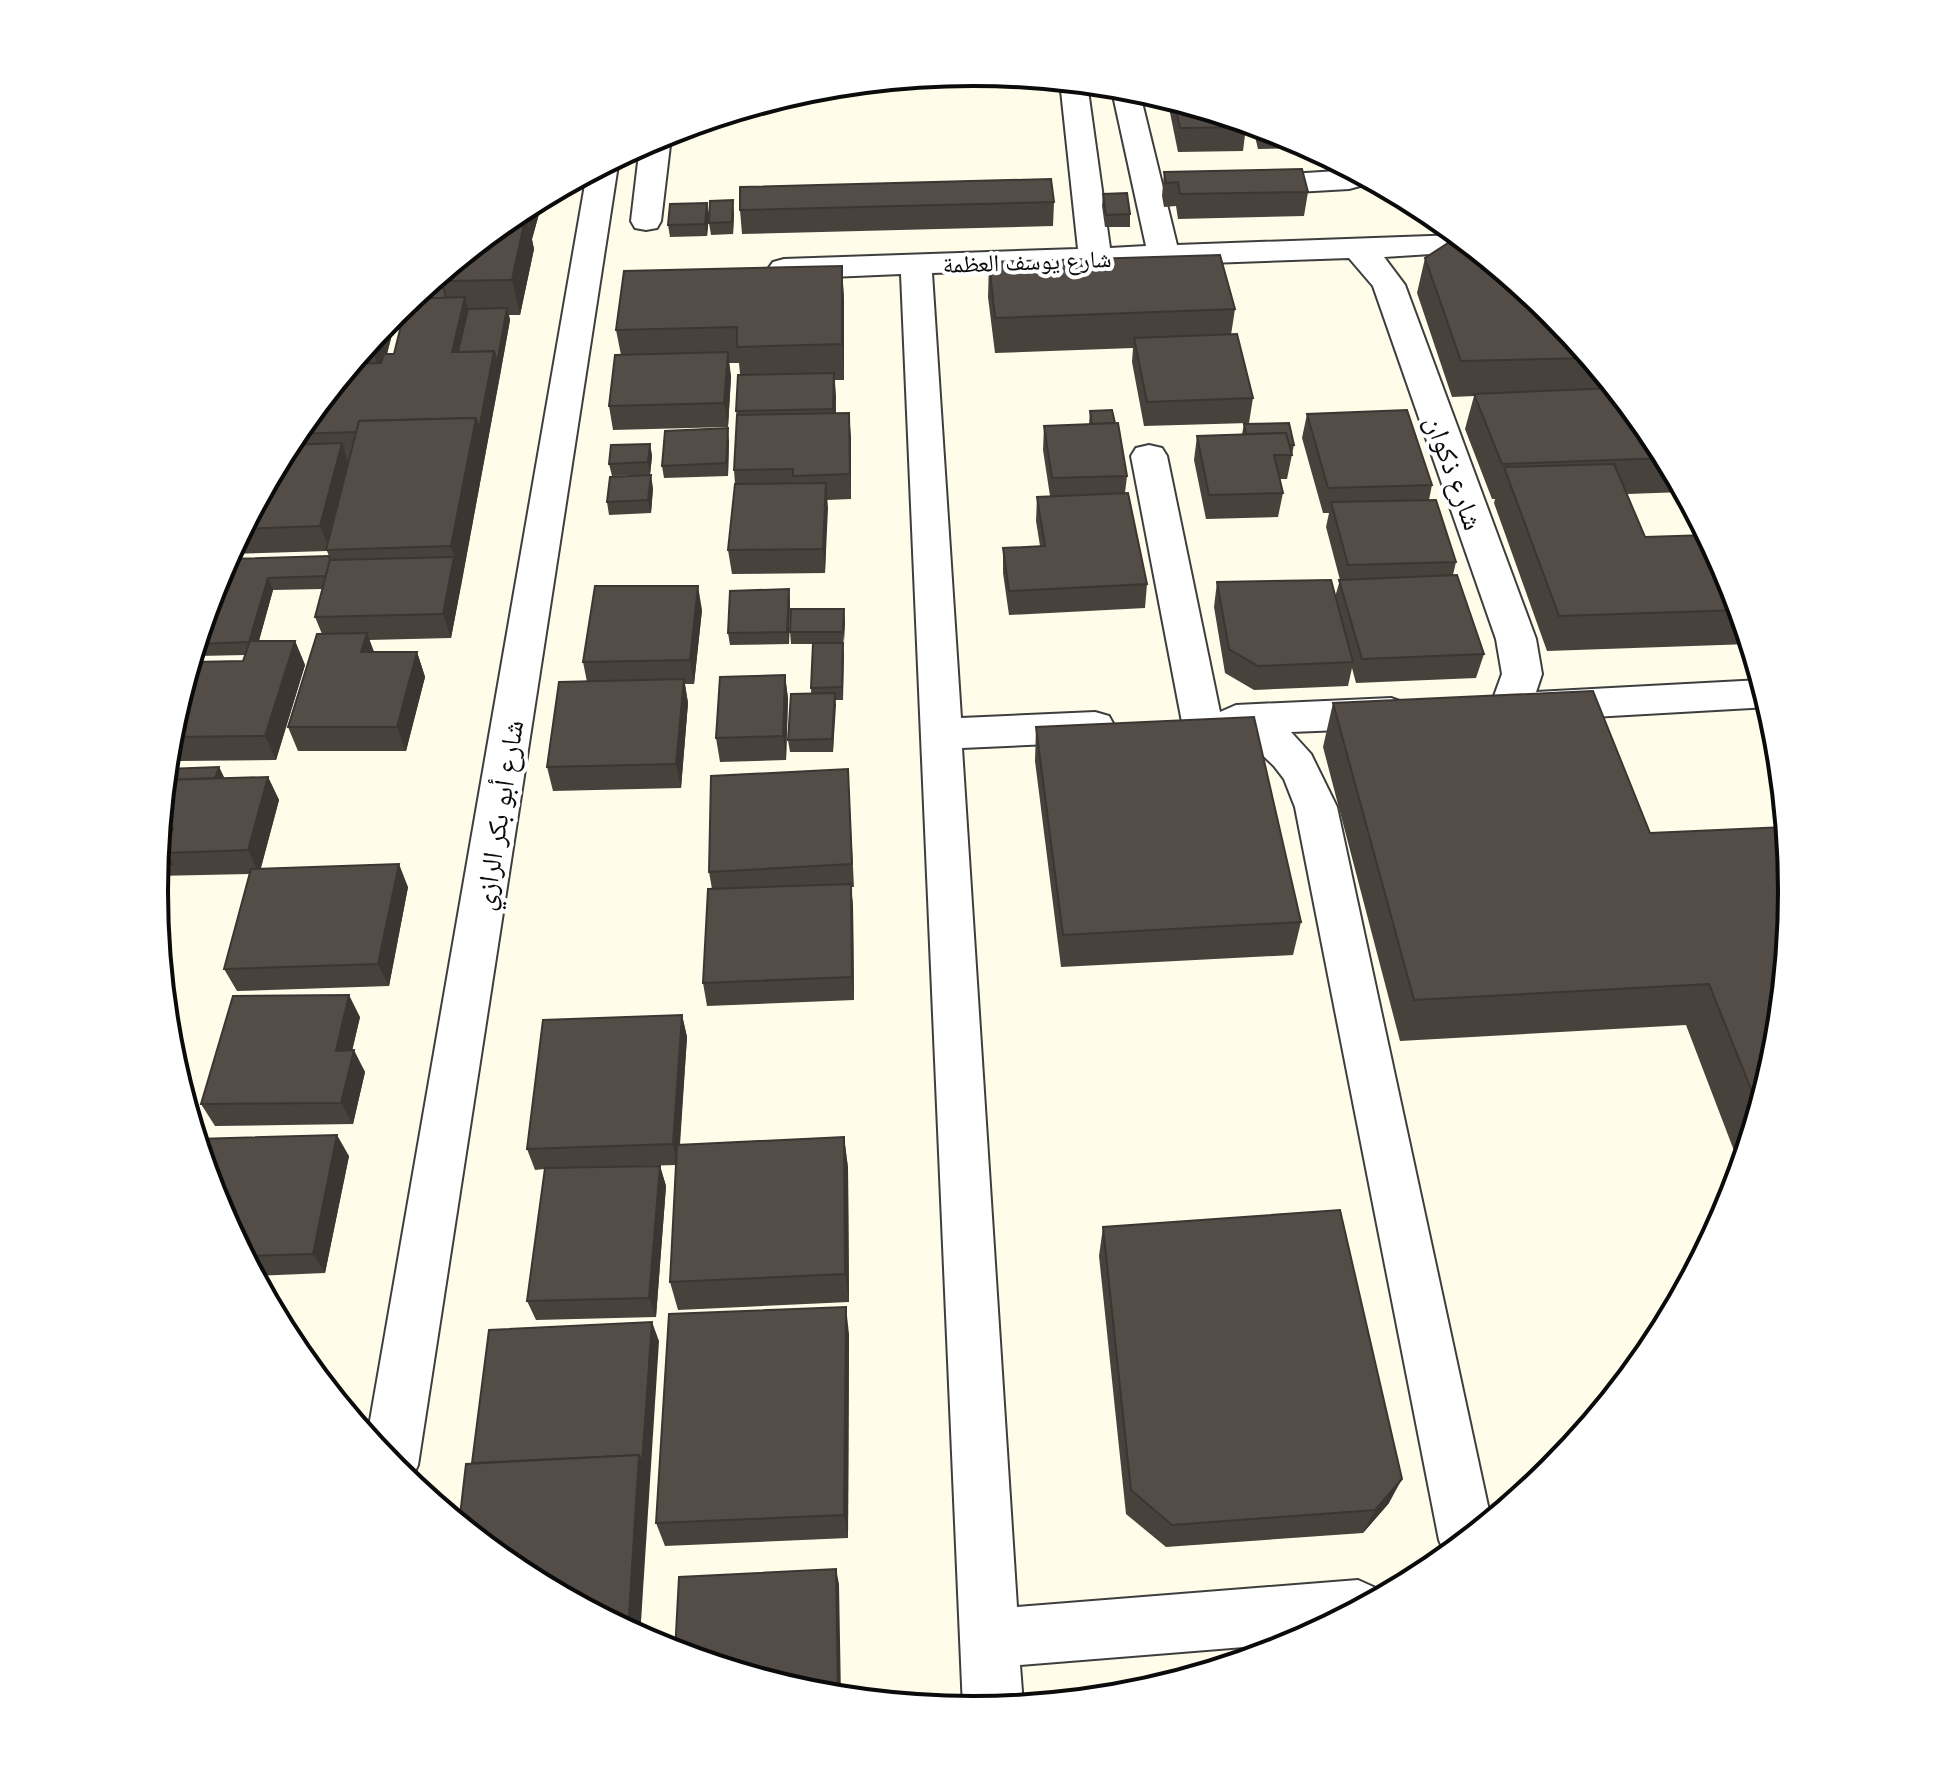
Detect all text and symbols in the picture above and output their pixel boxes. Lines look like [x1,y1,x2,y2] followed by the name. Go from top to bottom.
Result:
[942,241,1112,280] street label: شارع يوسف العظمة
[1417,409,1494,535] street label: شارع ذكوان
[464,717,536,914] street label: شارع أبو بكر الرازي

